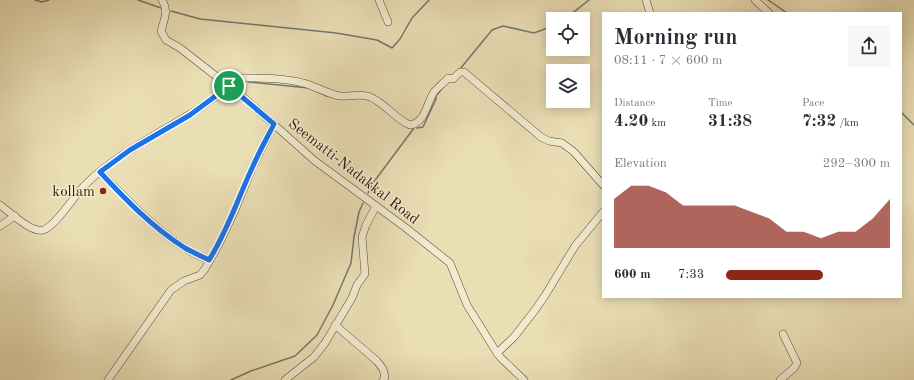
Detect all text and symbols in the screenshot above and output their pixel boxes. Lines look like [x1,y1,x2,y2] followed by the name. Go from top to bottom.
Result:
[546,12,590,108] map controls
[546,12,590,56] button: locate
[848,25,890,67] button: share
[614,27,737,49] text: Morning run
[614,54,722,67] text: 08:11 · 7 × 600 m
[546,64,590,108] button: layers
[212,69,246,103] pin
[218,75,240,97] icon: arrive
[614,98,655,109] text: Distance
[708,98,733,109] text: Time
[802,98,824,109] text: Pace
[614,113,648,130] text: 4.20
[708,113,752,130] text: 31:38
[802,113,836,130] text: 7:32
[285,117,421,228] street label: Seematti-Nadakkal Road
[648,118,666,129] text: km
[836,118,859,129] text: /km
[614,157,667,170] text: Elevation
[823,157,890,170] text: 292–300 m
[52,185,95,200] place label: kollam
[98,186,108,196] marker: kollam
[614,268,651,281] text: 600 m
[678,268,704,281] text: 7:33

